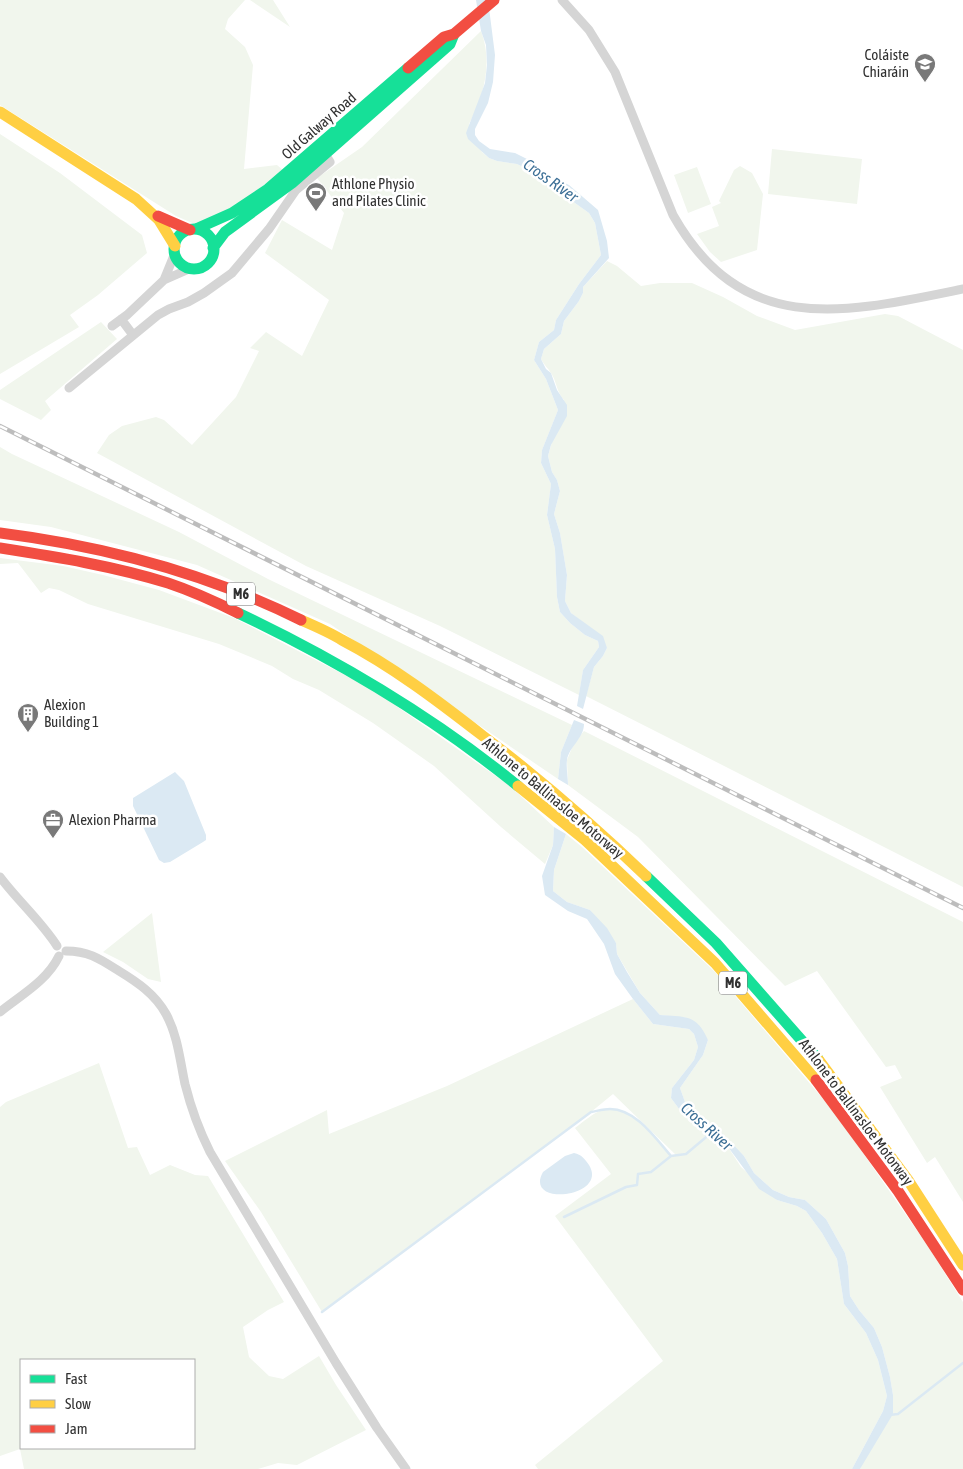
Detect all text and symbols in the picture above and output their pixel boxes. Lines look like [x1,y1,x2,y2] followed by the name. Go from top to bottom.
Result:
[863,46,909,80] place label: Coláiste Chiaráin
[913,52,937,83] school or university icon: Coláiste Chiaráin
[278,89,359,163] street label: Old Galway Road
[520,155,583,206] water label: Cross River
[332,175,426,209] place label: Athlone Physio and Pilates Clinic
[304,181,328,212] sports icon: Athlone Physio and Pilates Clinic
[227,582,255,606] road number: M6
[44,696,99,730] place label: Alexion Building 1
[16,702,40,733] building icon: Alexion Building 1
[479,734,627,862] street label: Athlone to Ballinasloe Motorway
[41,808,65,839] office icon: Alexion Pharma
[69,811,157,828] place label: Alexion Pharma
[719,971,747,994] road number: M6
[796,1035,917,1188] street label: Athlone to Ballinasloe Motorway
[678,1098,737,1154] water label: Cross River
[20,1359,195,1449] legend
[65,1370,87,1387] text: Fast
[65,1395,91,1412] text: Slow
[65,1420,88,1437] text: Jam

